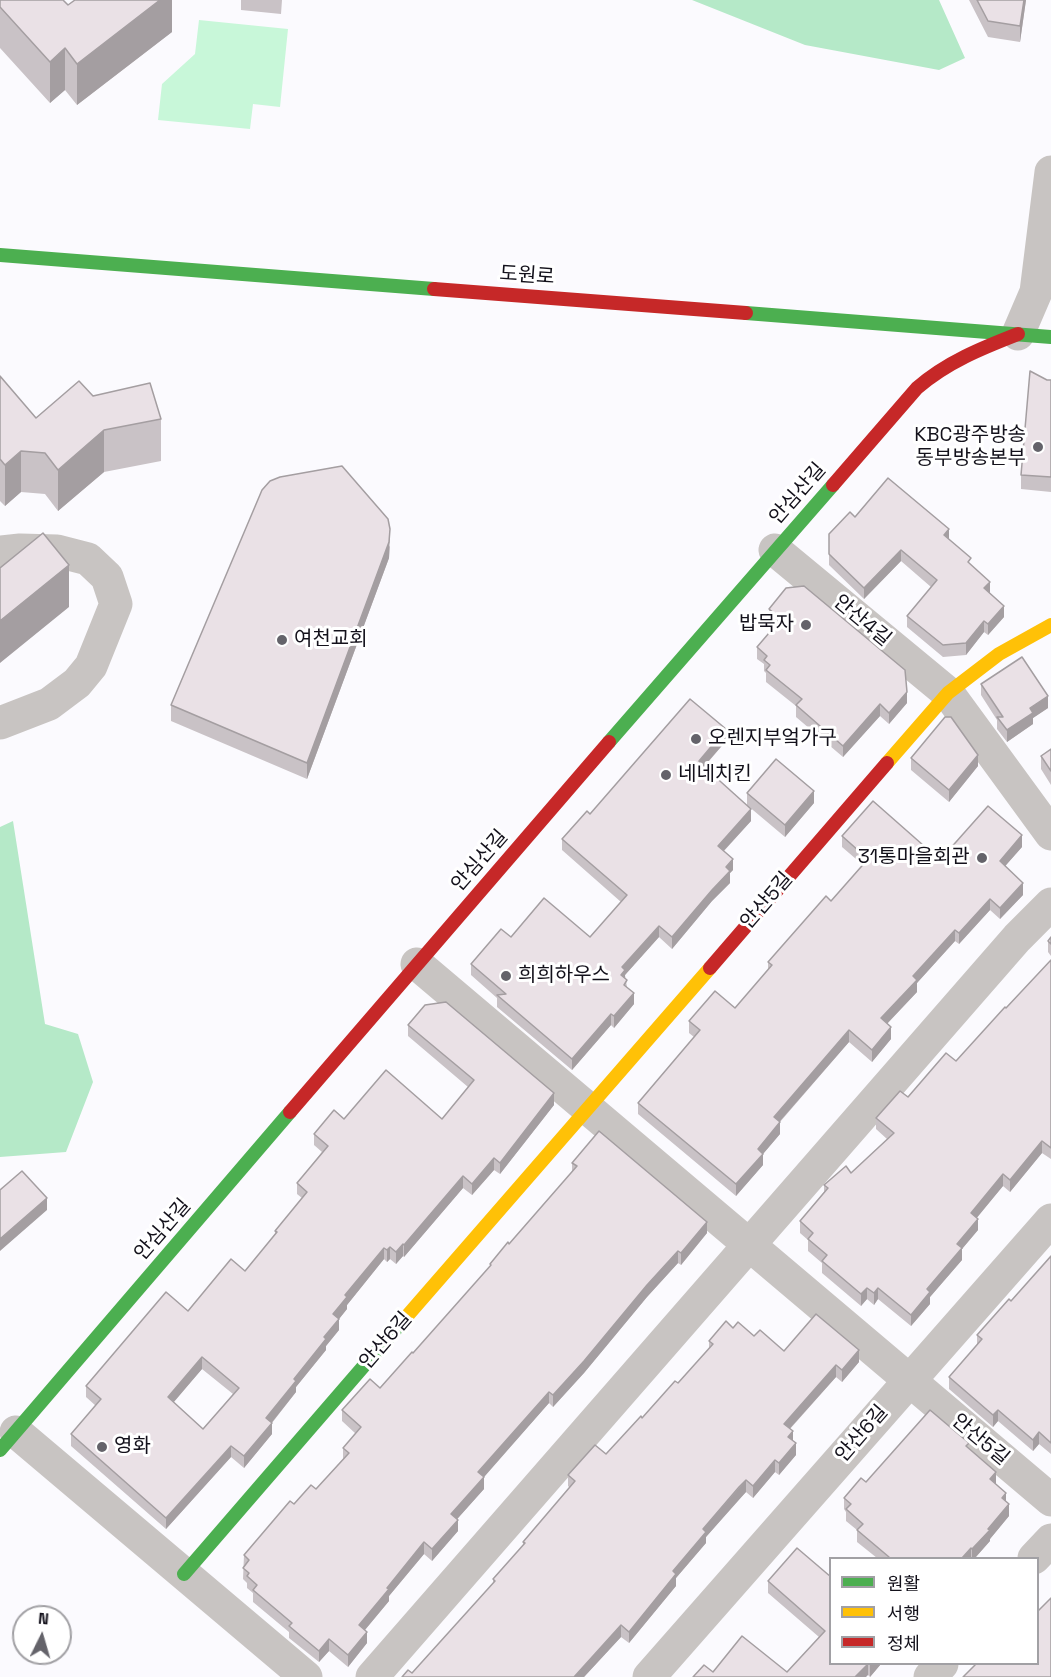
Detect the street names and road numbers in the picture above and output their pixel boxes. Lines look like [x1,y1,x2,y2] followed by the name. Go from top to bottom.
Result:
[499,262,555,290] street label: 도원로
[765,458,831,530] street label: 안심산길
[828,590,896,652] street label: 안산4길
[447,825,513,897] street label: 안심산길
[736,868,798,934] street label: 안산5길
[130,1194,196,1266] street label: 안심산길
[355,1308,417,1374] street label: 안산6길
[831,1401,893,1467] street label: 안산6길
[947,1409,1013,1471] street label: 안산5길

